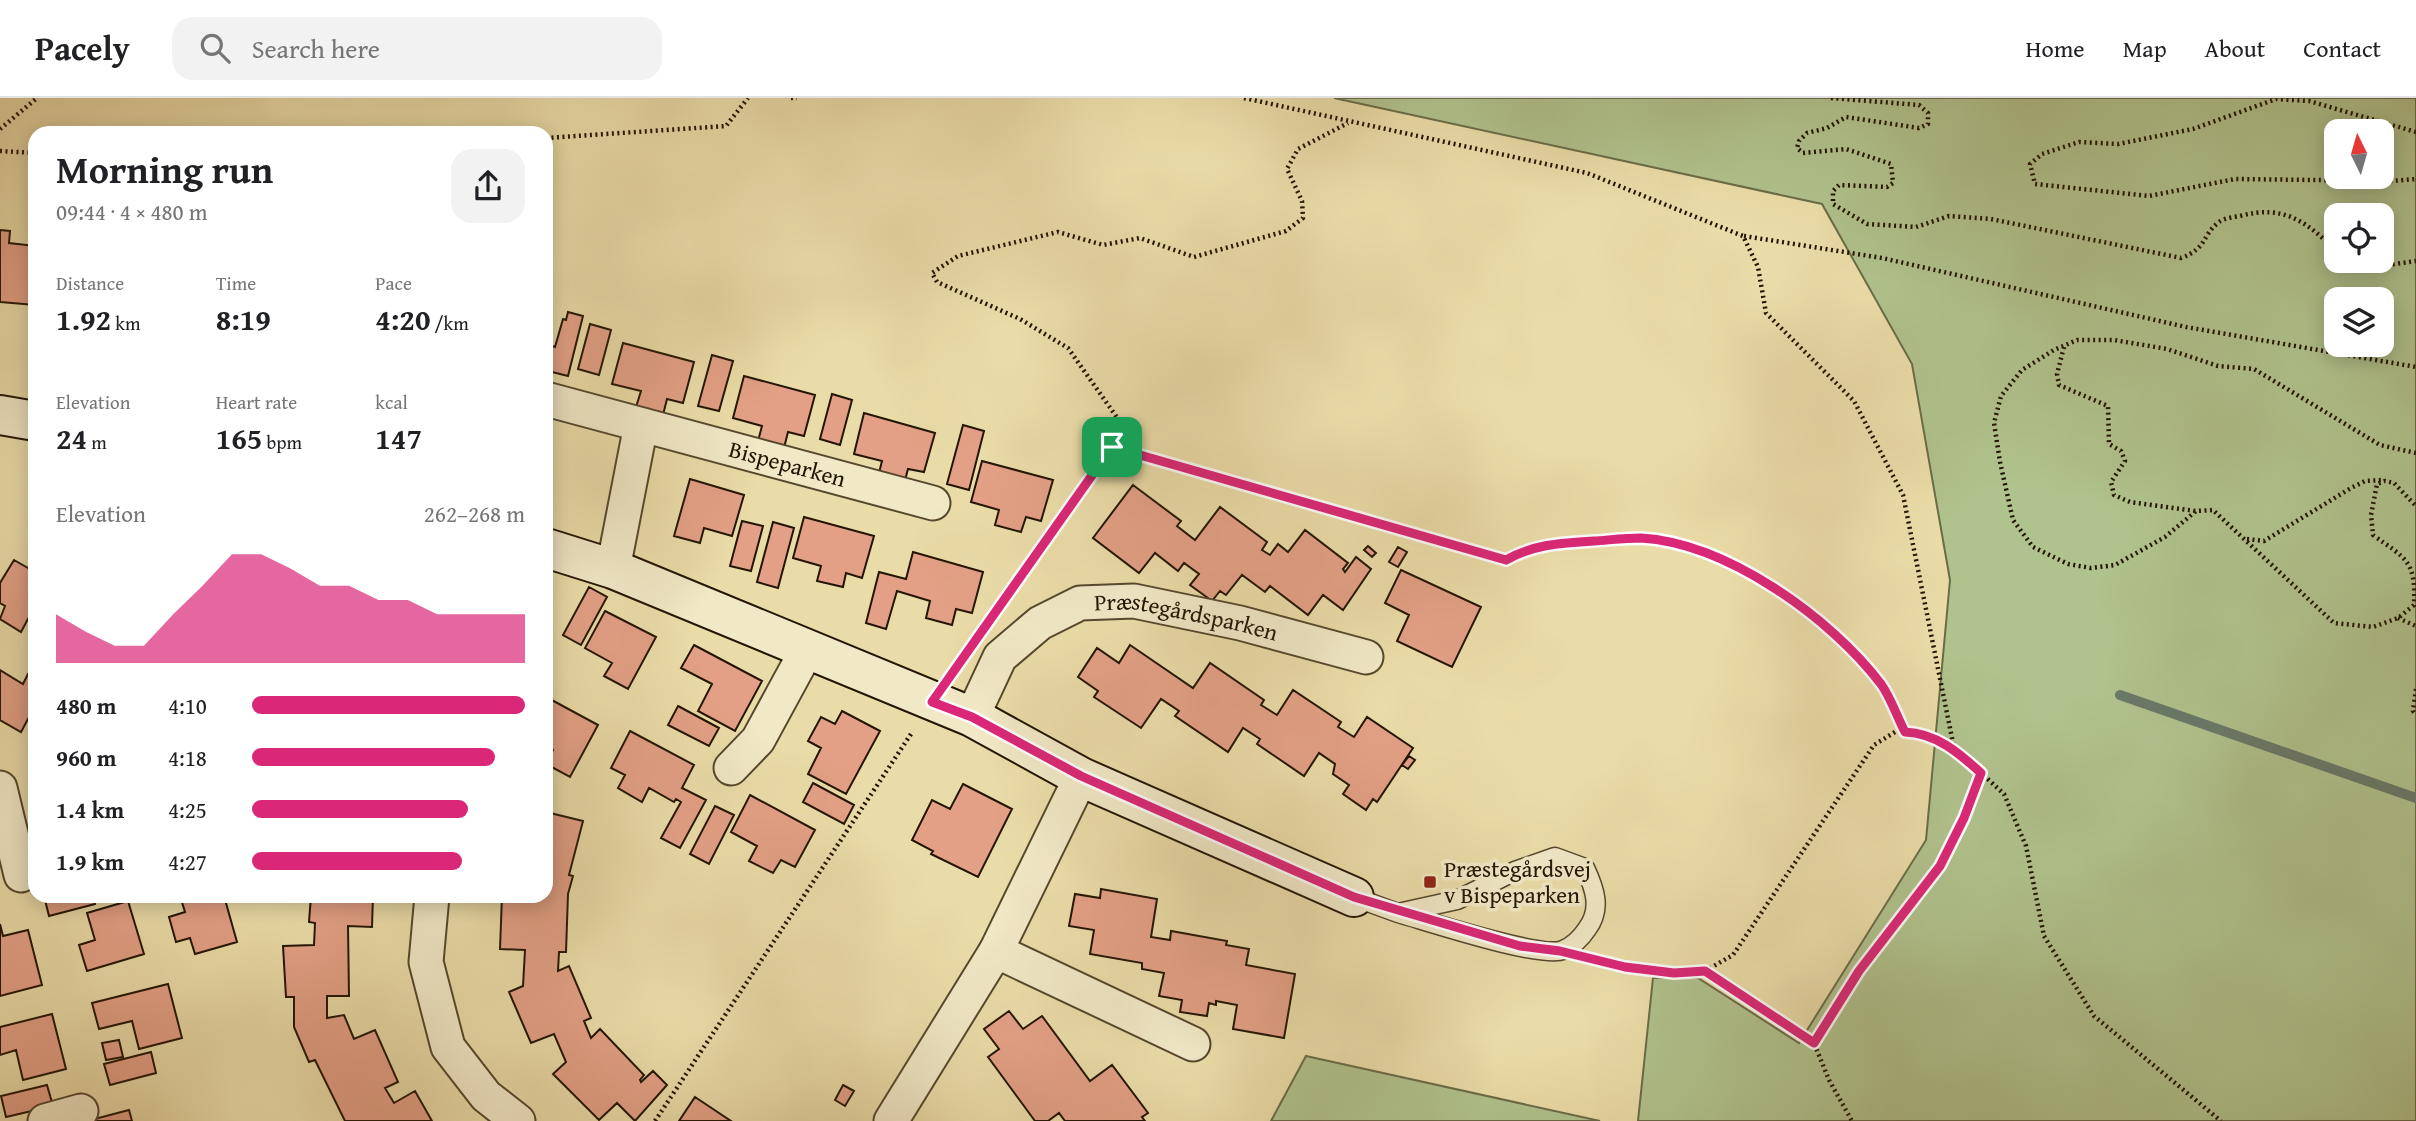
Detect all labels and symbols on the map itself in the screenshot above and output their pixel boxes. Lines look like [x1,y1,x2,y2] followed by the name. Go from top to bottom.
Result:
[2324,119,2394,189] north arrow
[1082,417,1142,477] pin
[726,432,850,495] street label: Bispeparken
[1093,584,1282,649] street label: Præstegårdsparken
[1444,852,1591,911] place label: Præstegårdsvej v Bispeparken
[1422,874,1438,890] marker: Præstegårdsvej v Bispeparken

